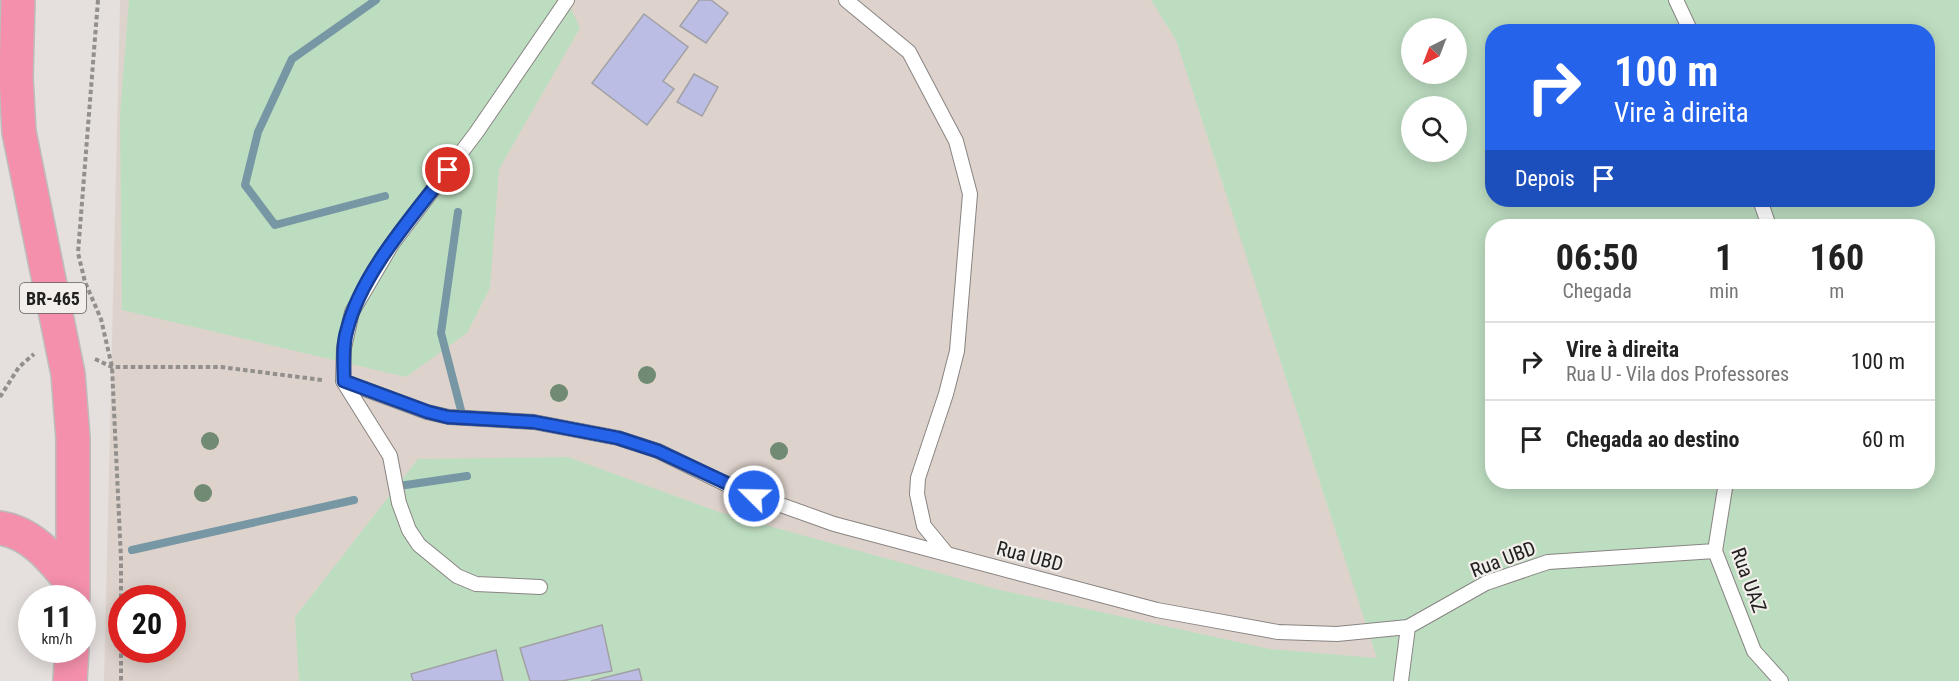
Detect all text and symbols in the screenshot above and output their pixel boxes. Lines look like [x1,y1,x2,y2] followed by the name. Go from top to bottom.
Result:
[1401,18,1467,84] north arrow
[1401,18,1467,162] map controls
[1614,47,1719,96] text: 100 m
[1515,48,1593,126] icon: right
[1401,96,1467,162] button: search
[1614,97,1749,129] text: Vire à direita
[422,144,473,195] pin
[431,153,464,186] icon: arrive
[1587,162,1620,195] icon: arrive
[1515,166,1575,191] text: Depois
[1556,237,1638,279] text: 06:50
[1715,237,1733,279] text: 1
[1810,237,1864,279] text: 160
[1563,279,1632,303] text: Chegada
[1709,279,1739,303] text: min
[1829,279,1844,303] text: m
[20,283,86,313] road number: BR-465
[1566,337,1679,362] text: Vire à direita
[1515,345,1548,378] icon: right
[1851,349,1905,374] text: 100 m
[1566,362,1789,386] text: Rua U - Vila dos Professores
[1515,423,1548,456] icon: arrive
[1566,427,1740,452] text: Chegada ao destino
[1862,427,1905,452] text: 60 m
[722,464,786,528] position arrow
[994,536,1066,576] street label: Rua UBD
[1467,536,1539,582] street label: Rua UBD
[1726,544,1772,616] street label: Rua UAZ
[108,585,186,663] speed limit sign: 20
[42,599,72,634] text: 11
[42,630,72,648] text: km/h

